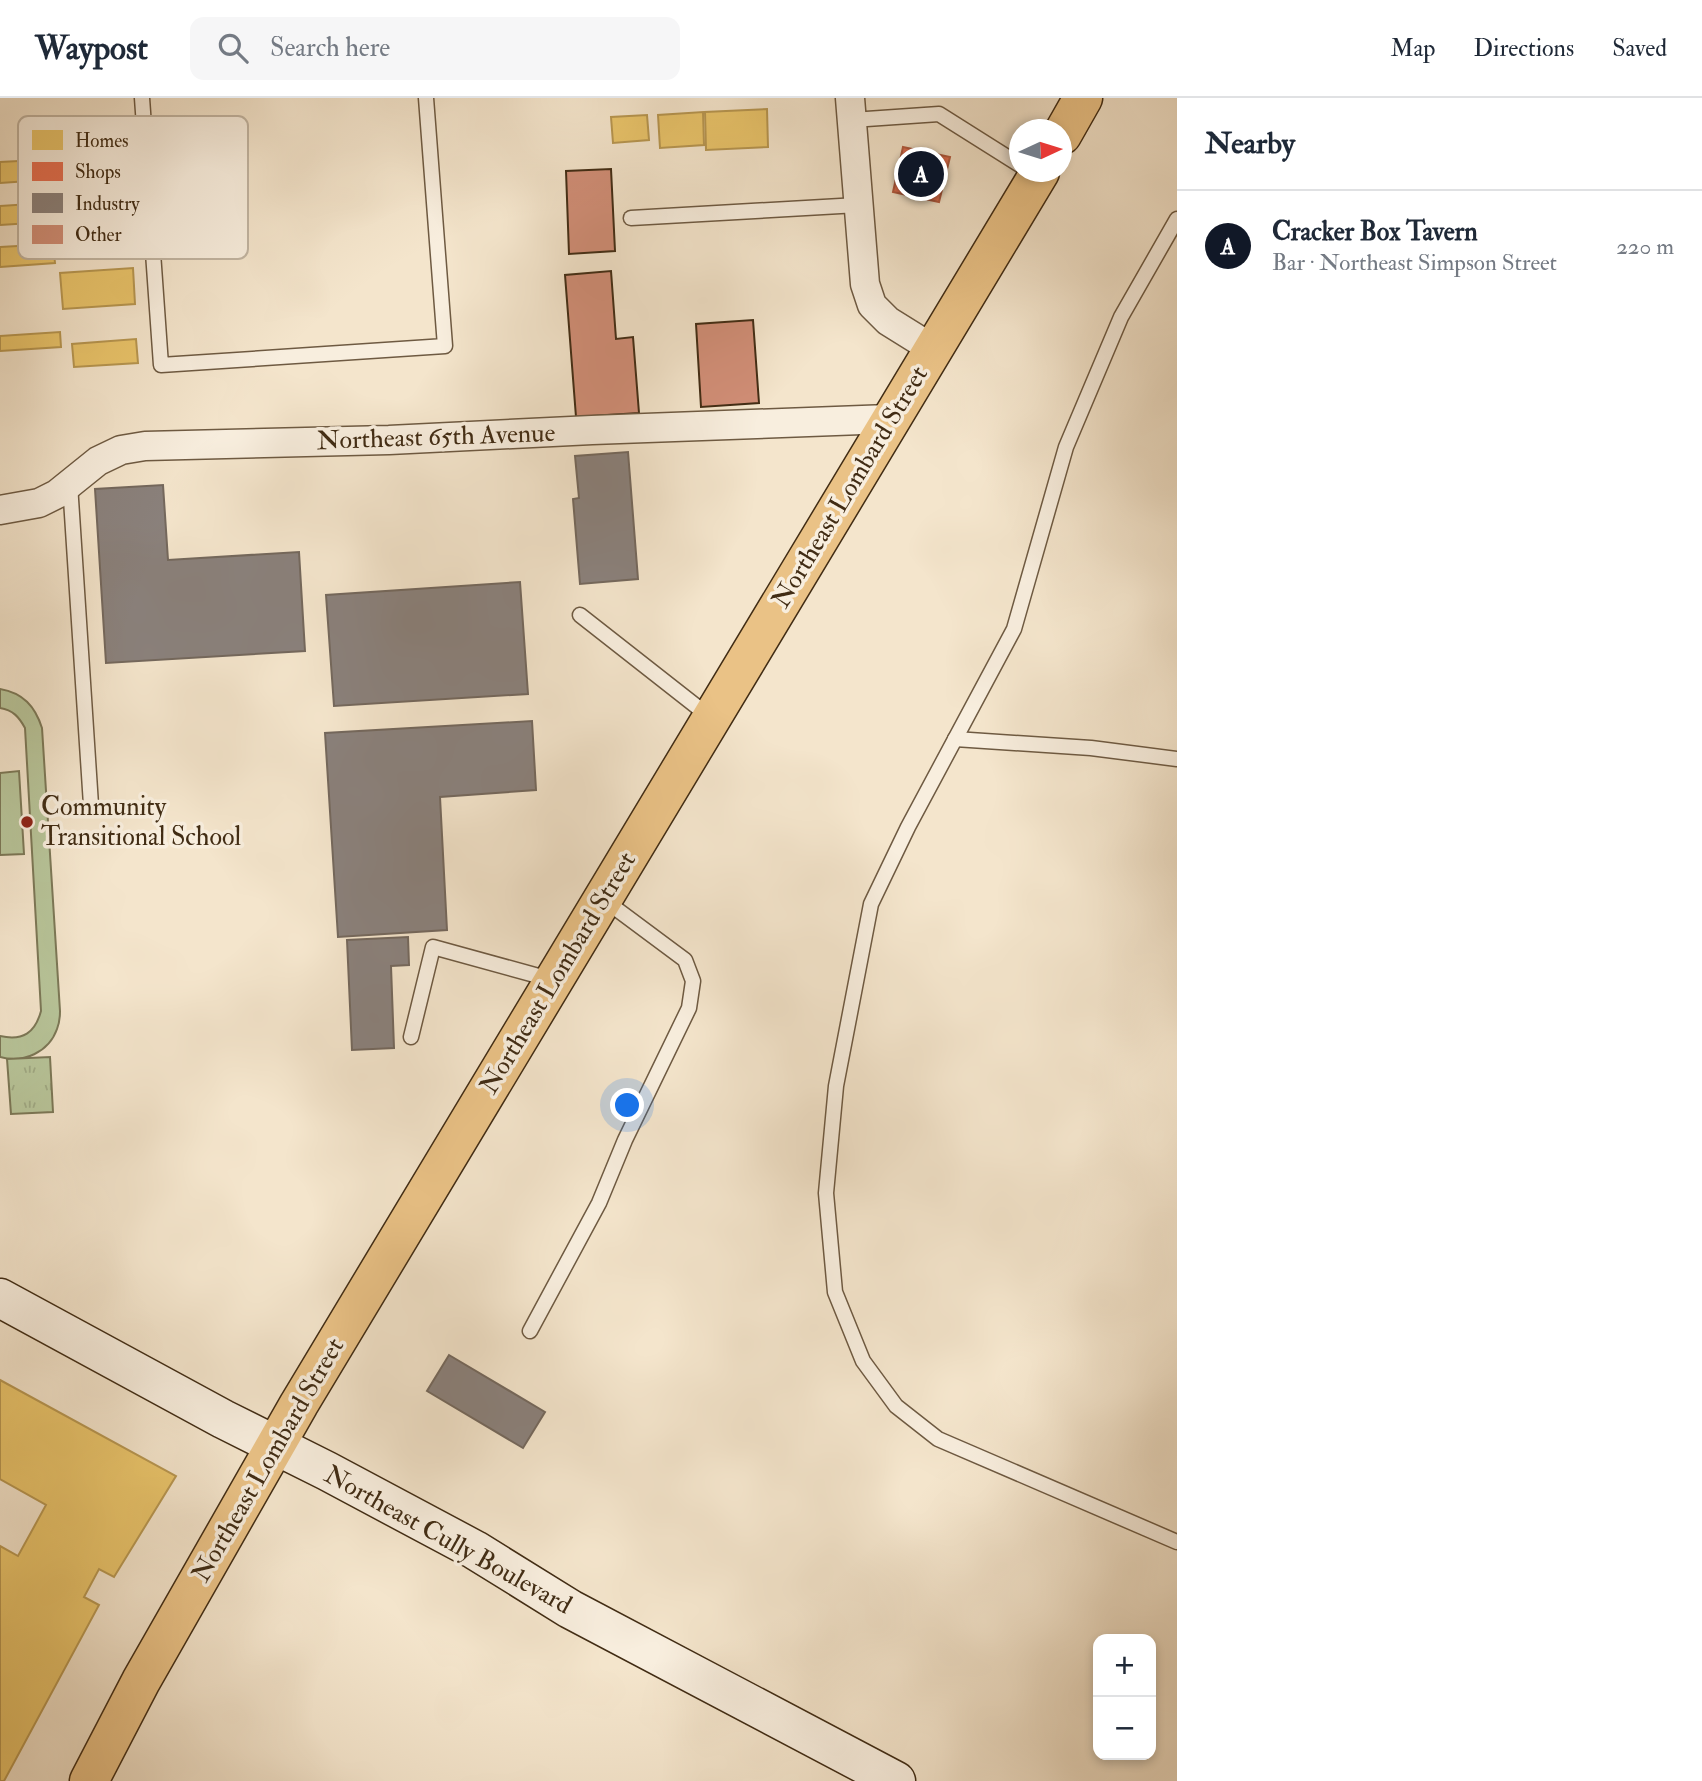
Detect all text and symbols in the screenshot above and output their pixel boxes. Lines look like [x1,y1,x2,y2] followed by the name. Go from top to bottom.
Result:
[190,17,680,80] search box
[35,28,148,69] text: Waypost
[214,29,252,67] icon: search
[270,32,390,64] text: Search here
[1390,33,1435,64] text: Map
[1473,33,1574,64] text: Directions
[1612,33,1667,64] text: Saved
[18,116,248,259] legend
[1009,119,1072,182] north arrow
[1205,125,1295,162] text: Nearby
[75,129,129,153] text: Homes
[898,148,944,200] pin: A
[75,160,121,185] text: Shops
[75,192,140,216] text: Industry
[1272,216,1478,248] text: Cracker Box Tavern
[75,223,122,247] text: Other
[1221,232,1235,261] text: A
[1616,232,1674,261] text: 220 m
[1272,248,1557,277] text: Bar · Northeast Simpson Street
[765,360,935,614] street label: Northeast Lombard Street
[316,417,556,457] street label: Northeast 65th Avenue
[41,791,241,853] place label: Community Transitional School
[19,814,35,830] marker: Community Transitional School
[473,846,643,1100] street label: Northeast Lombard Street
[610,1088,644,1122] your location
[185,1332,351,1588] street label: Northeast Lombard Street
[319,1459,578,1622] street label: Northeast Cully Boulevard
[1093,1634,1156,1760] map controls
[1093,1634,1156,1697] button: +
[1093,1697,1156,1760] button: −

